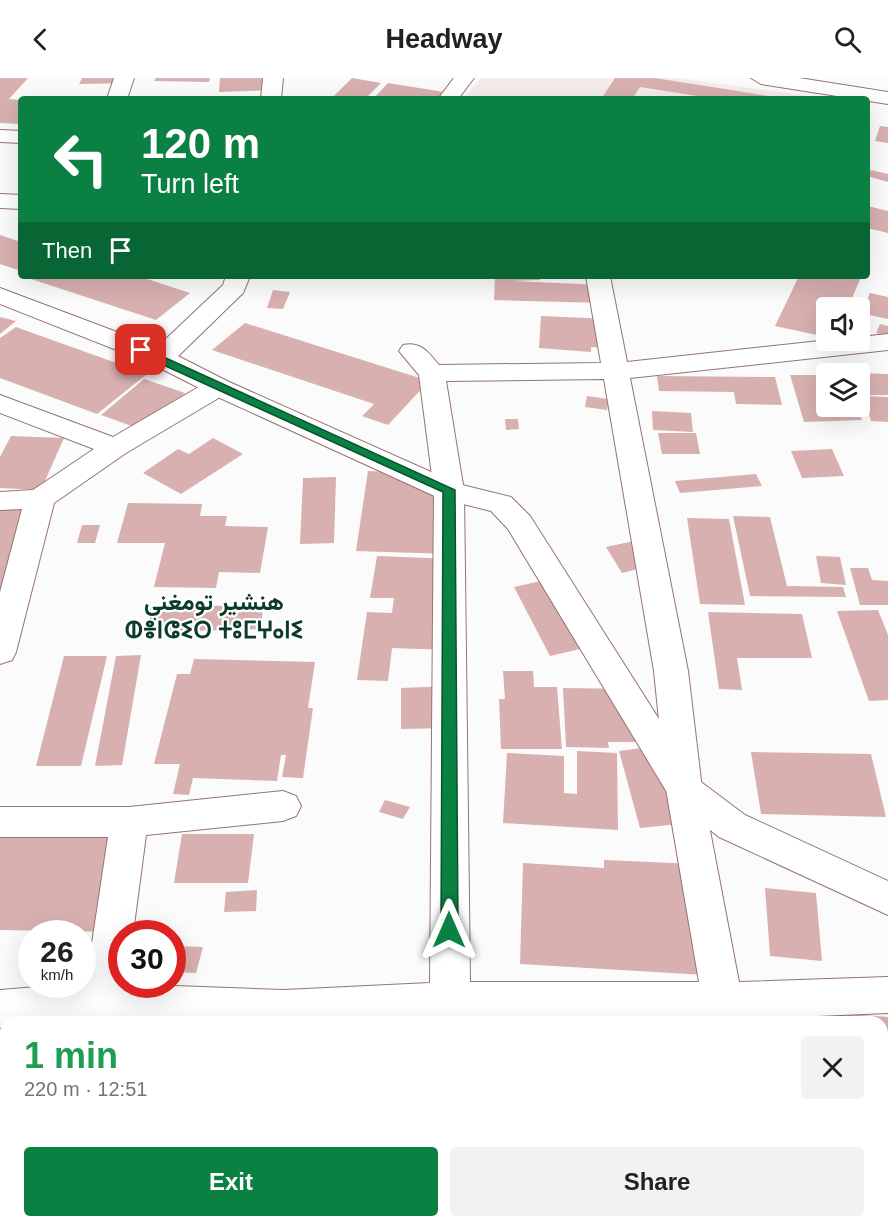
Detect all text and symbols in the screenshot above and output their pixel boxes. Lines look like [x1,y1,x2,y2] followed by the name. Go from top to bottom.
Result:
[24,23,57,56] icon: back
[831,23,864,56] icon: search
[385,24,503,54] text: Headway
[42,120,120,198] icon: left
[141,120,260,167] text: 120 m
[141,169,239,199] text: Turn left
[104,234,137,267] icon: arrive
[42,238,92,263] text: Then
[816,297,870,417] map controls
[816,297,870,351] button: sound
[115,324,166,375] pin
[124,333,157,366] icon: arrive
[816,363,870,417] button: layers
[124,588,304,643] district label: هنشير تومغني ⵀⴻⵏⵛⵉⵔ ⵜⵓⵎⵖⴰⵏⵉ
[417,898,481,962] position arrow
[108,920,186,998] speed limit sign: 30
[40,935,74,968] text: 26
[41,966,73,983] text: km/h
[24,1035,118,1076] text: 1 min
[801,1036,864,1099] button: close
[24,1078,147,1100] text: 220 m · 12:51
[24,1147,438,1216] button: Exit
[450,1147,864,1216] button: Share

